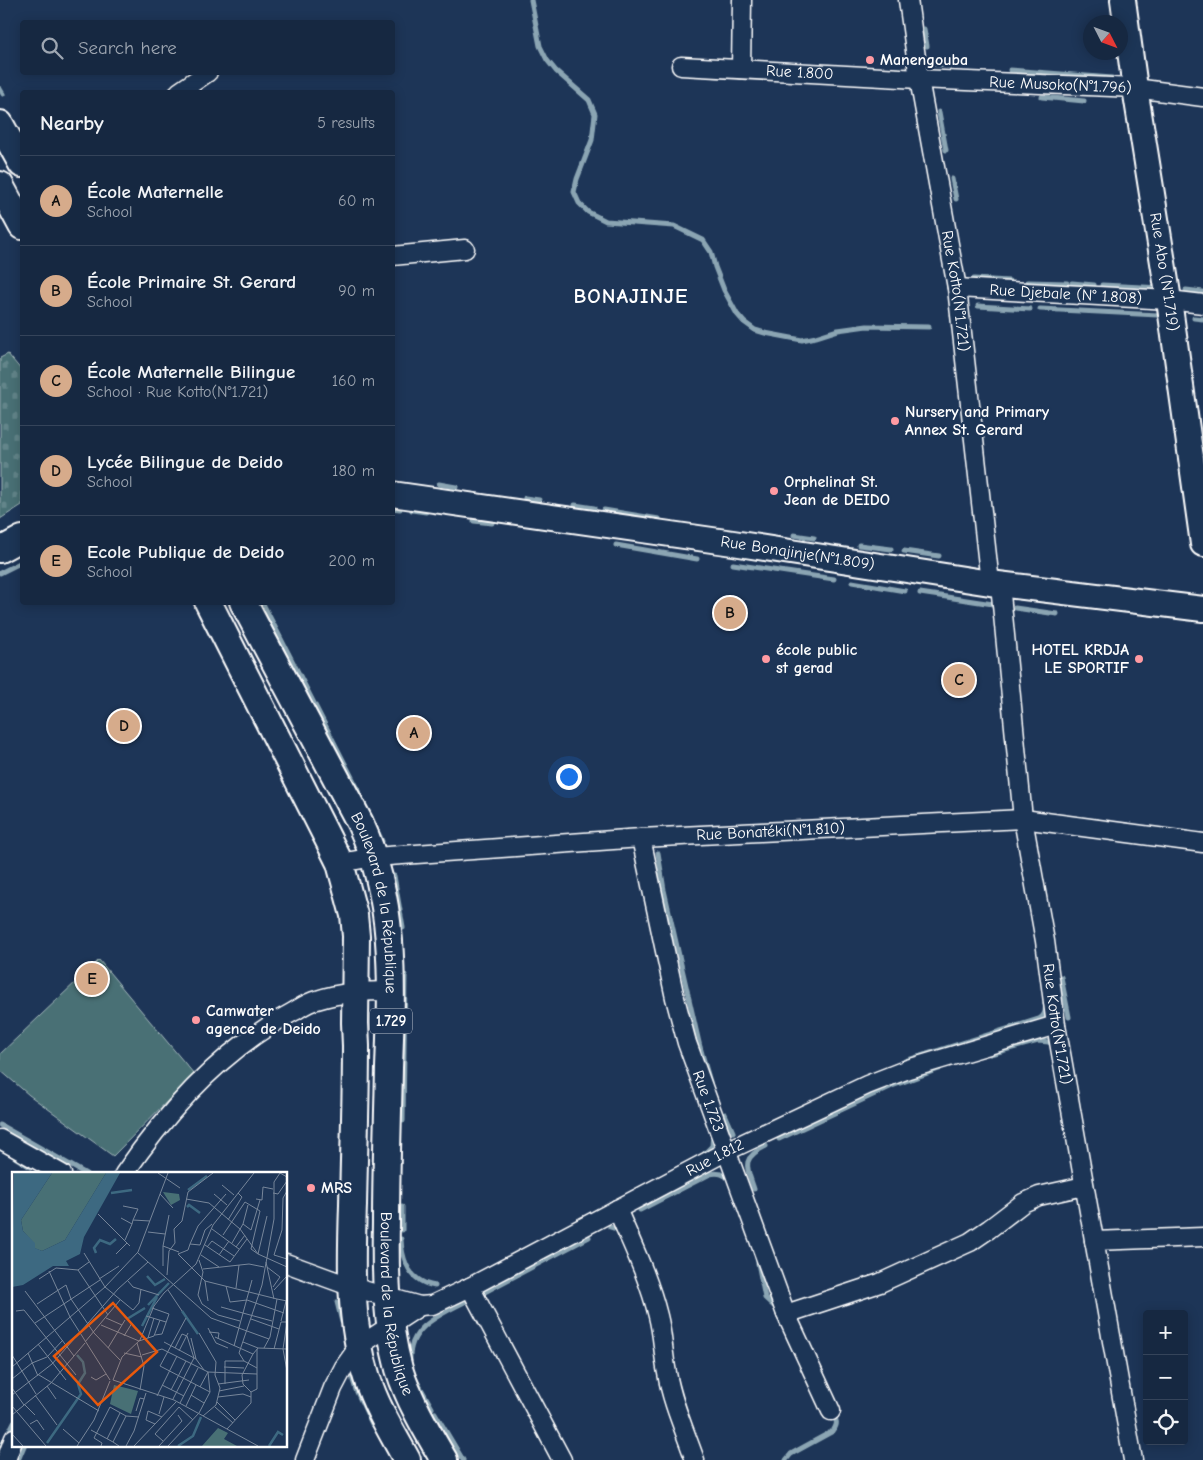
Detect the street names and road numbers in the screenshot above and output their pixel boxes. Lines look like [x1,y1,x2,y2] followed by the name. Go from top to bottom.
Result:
[766,62,834,83] street label: Rue 1.800
[989,73,1132,97] street label: Rue Musoko(N°1.796)
[1146,211,1182,332] street label: Rue Abo (N°1.719)
[938,229,973,353] street label: Rue Kotto(N°1.721)
[989,281,1143,307] street label: Rue Djebale (N° 1.808)
[720,532,876,574] street label: Rue Bonajinje(N°1.809)
[347,809,400,994] street label: Boulevard de la République
[696,819,845,844] street label: Rue Bonatéki(N°1.810)
[1039,962,1075,1086] street label: Rue Kotto(N°1.721)
[370,1008,412,1034] road number: 1.729
[689,1068,728,1134] street label: Rue 1.723
[683,1135,747,1180] street label: Rue 1.812
[377,1212,417,1398] street label: Boulevard de la République

